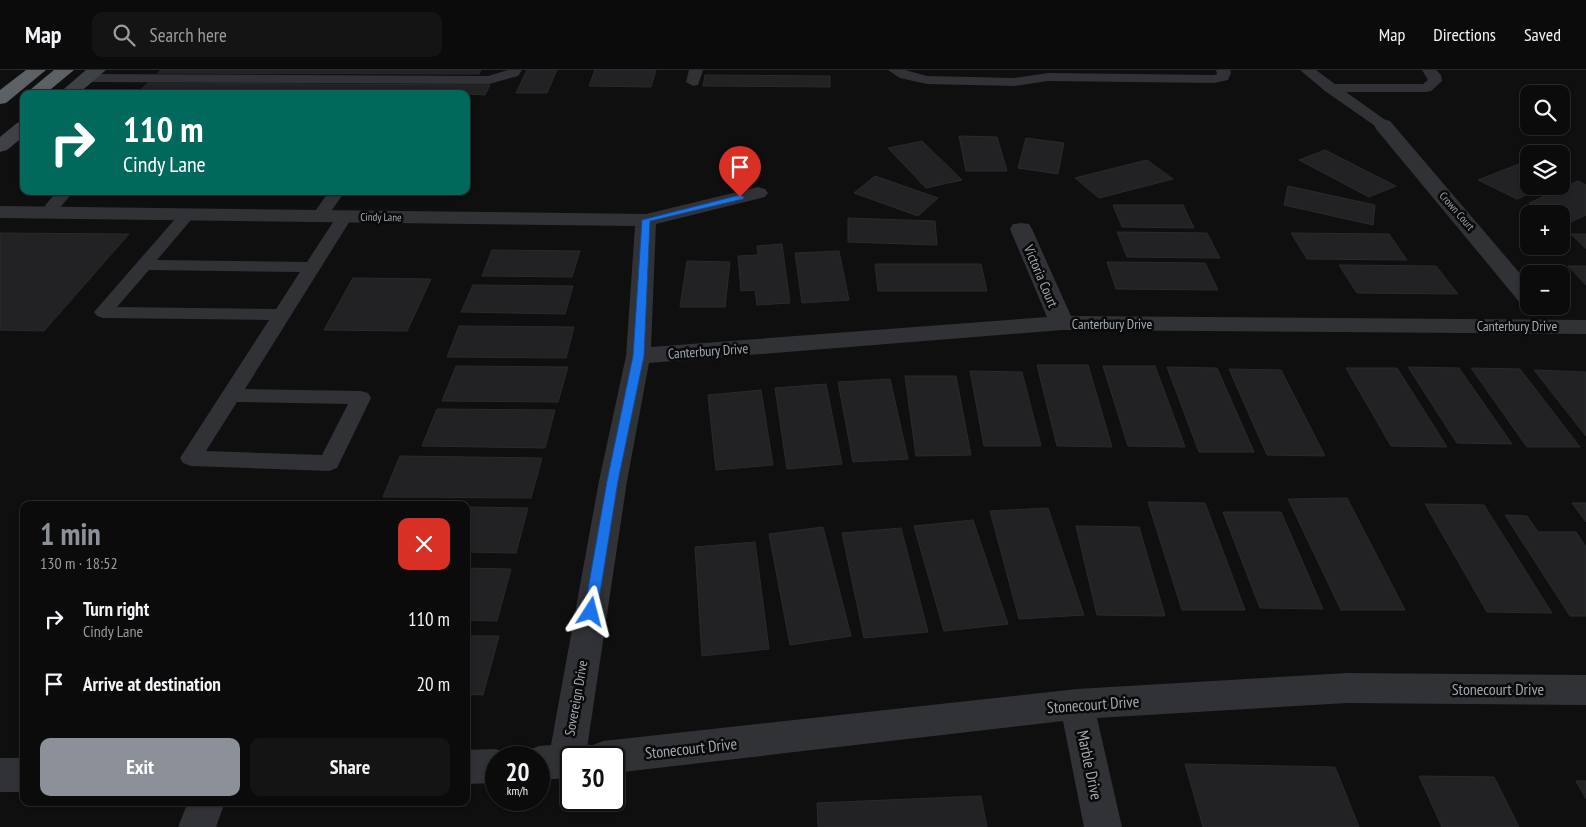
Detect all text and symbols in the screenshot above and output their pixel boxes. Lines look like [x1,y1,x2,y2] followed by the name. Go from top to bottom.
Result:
[92,12,442,57] search box
[25,19,62,50] text: Map
[110,21,138,49] icon: search
[150,23,227,47] text: Search here
[1379,23,1405,46] text: Map
[1433,23,1496,46] text: Directions
[1524,23,1561,46] text: Saved
[1520,85,1570,315] map controls
[1520,85,1570,135] button: search
[123,106,204,152] text: 110 m
[40,110,105,175] icon: right
[1520,145,1570,195] button: layers
[719,146,761,197] pin
[123,150,206,178] text: Cindy Lane
[726,153,754,181] icon: arrive
[1436,189,1478,233] street label: Crown Court
[1520,205,1570,255] button: +
[360,210,402,224] street label: Cindy Lane
[1019,241,1062,310] street label: Victoria Court
[1520,265,1570,315] button: −
[1072,315,1153,333] street label: Canterbury Drive
[1477,317,1558,335] street label: Canterbury Drive
[667,339,749,363] street label: Canterbury Drive
[40,514,101,553] text: 1 min
[398,518,450,570] button: close
[40,553,118,573] text: 130 m · 18:52
[564,585,616,637] position arrow
[83,597,149,621] text: Turn right
[40,605,68,633] icon: right
[408,607,450,631] text: 110 m
[83,621,143,641] text: Cindy Lane
[561,659,592,737] street label: Sovereign Drive
[40,670,68,698] icon: arrive
[83,672,221,696] text: Arrive at destination
[417,672,450,696] text: 20 m
[1452,679,1544,699] street label: Stonecourt Drive
[1046,691,1140,717] street label: Stonecourt Drive
[1073,728,1107,802] street label: Marble Drive
[644,733,738,763] street label: Stonecourt Drive
[40,738,240,796] button: Exit
[250,738,450,796] button: Share
[560,746,625,811] speed limit sign: 30
[506,756,529,788] text: 20
[507,783,528,798] text: km/h

